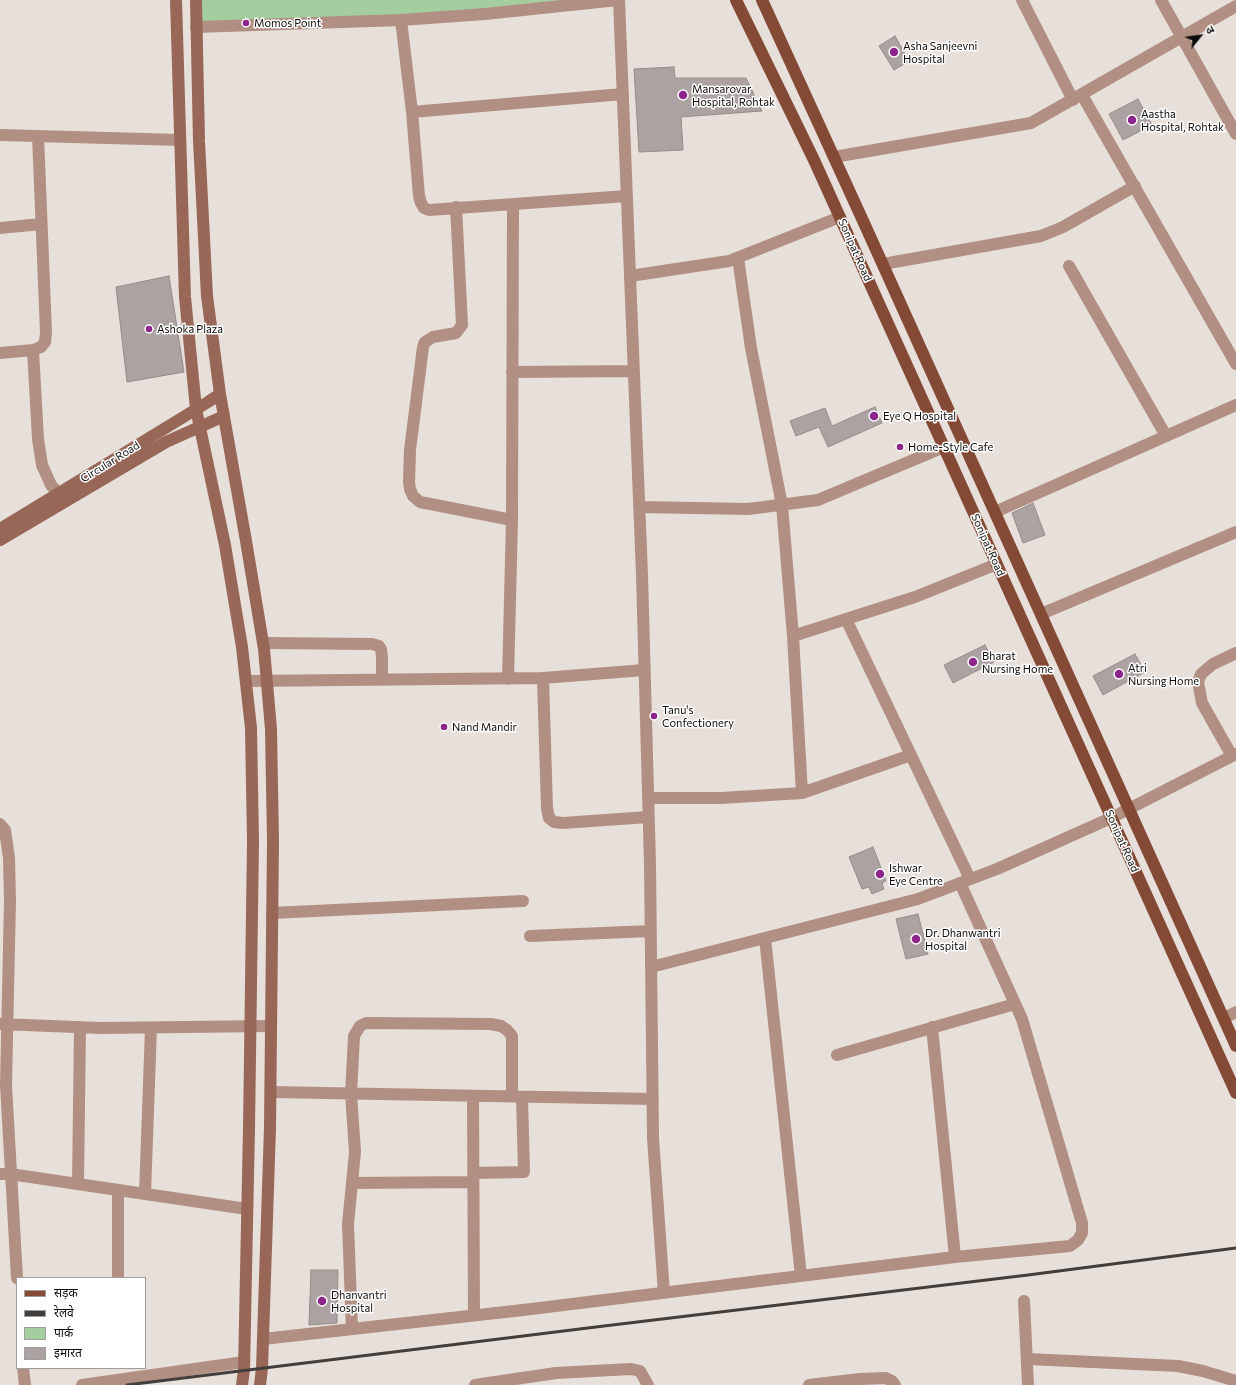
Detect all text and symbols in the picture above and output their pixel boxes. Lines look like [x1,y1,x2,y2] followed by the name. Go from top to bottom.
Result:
[254,16,321,30] place label: Momos Point
[1180,16,1220,56] north arrow
[241,18,251,28] marker: Momos Point
[1204,24,1218,36] text: उ
[903,39,977,65] place label: Asha Sanjeevni Hospital
[888,46,900,58] marker: Asha Sanjeevni Hospital
[692,82,775,108] place label: Mansarovar Hospital, Rohtak
[677,89,689,101] marker: Mansarovar Hospital, Rohtak
[1141,107,1224,133] place label: Aastha Hospital, Rohtak
[1126,114,1138,126] marker: Aastha Hospital, Rohtak
[835,217,875,283] street label: Sonipat Road
[157,322,223,336] place label: Ashoka Plaza
[144,324,154,334] marker: Ashoka Plaza
[883,409,956,423] place label: Eye Q Hospital
[868,410,880,422] marker: Eye Q Hospital
[78,439,142,485] street label: Circular Road
[908,440,993,454] place label: Home-Style Cafe
[895,442,905,452] marker: Home-Style Cafe
[968,512,1008,578] street label: Sonipat Road
[982,649,1053,675] place label: Bharat Nursing Home
[967,656,979,668] marker: Bharat Nursing Home
[1128,661,1199,687] place label: Atri Nursing Home
[1113,668,1125,680] marker: Atri Nursing Home
[662,703,734,729] place label: Tanu's Confectionery
[649,711,659,721] marker: Tanu's Confectionery
[452,720,517,734] place label: Nand Mandir
[439,722,449,732] marker: Nand Mandir
[1102,808,1142,874] street label: Sonipat Road
[889,861,943,887] place label: Ishwar Eye Centre
[874,868,886,880] marker: Ishwar Eye Centre
[925,926,1000,952] place label: Dr. Dhanwantri Hospital
[910,933,922,945] marker: Dr. Dhanwantri Hospital
[16,1277,146,1369] legend
[54,1285,78,1299] text: सड़क
[331,1288,387,1314] place label: Dhanvantri Hospital
[316,1295,328,1307] marker: Dhanvantri Hospital
[54,1305,74,1319] text: रेलवे
[54,1325,73,1339] text: पार्क
[54,1345,82,1359] text: इमारत

